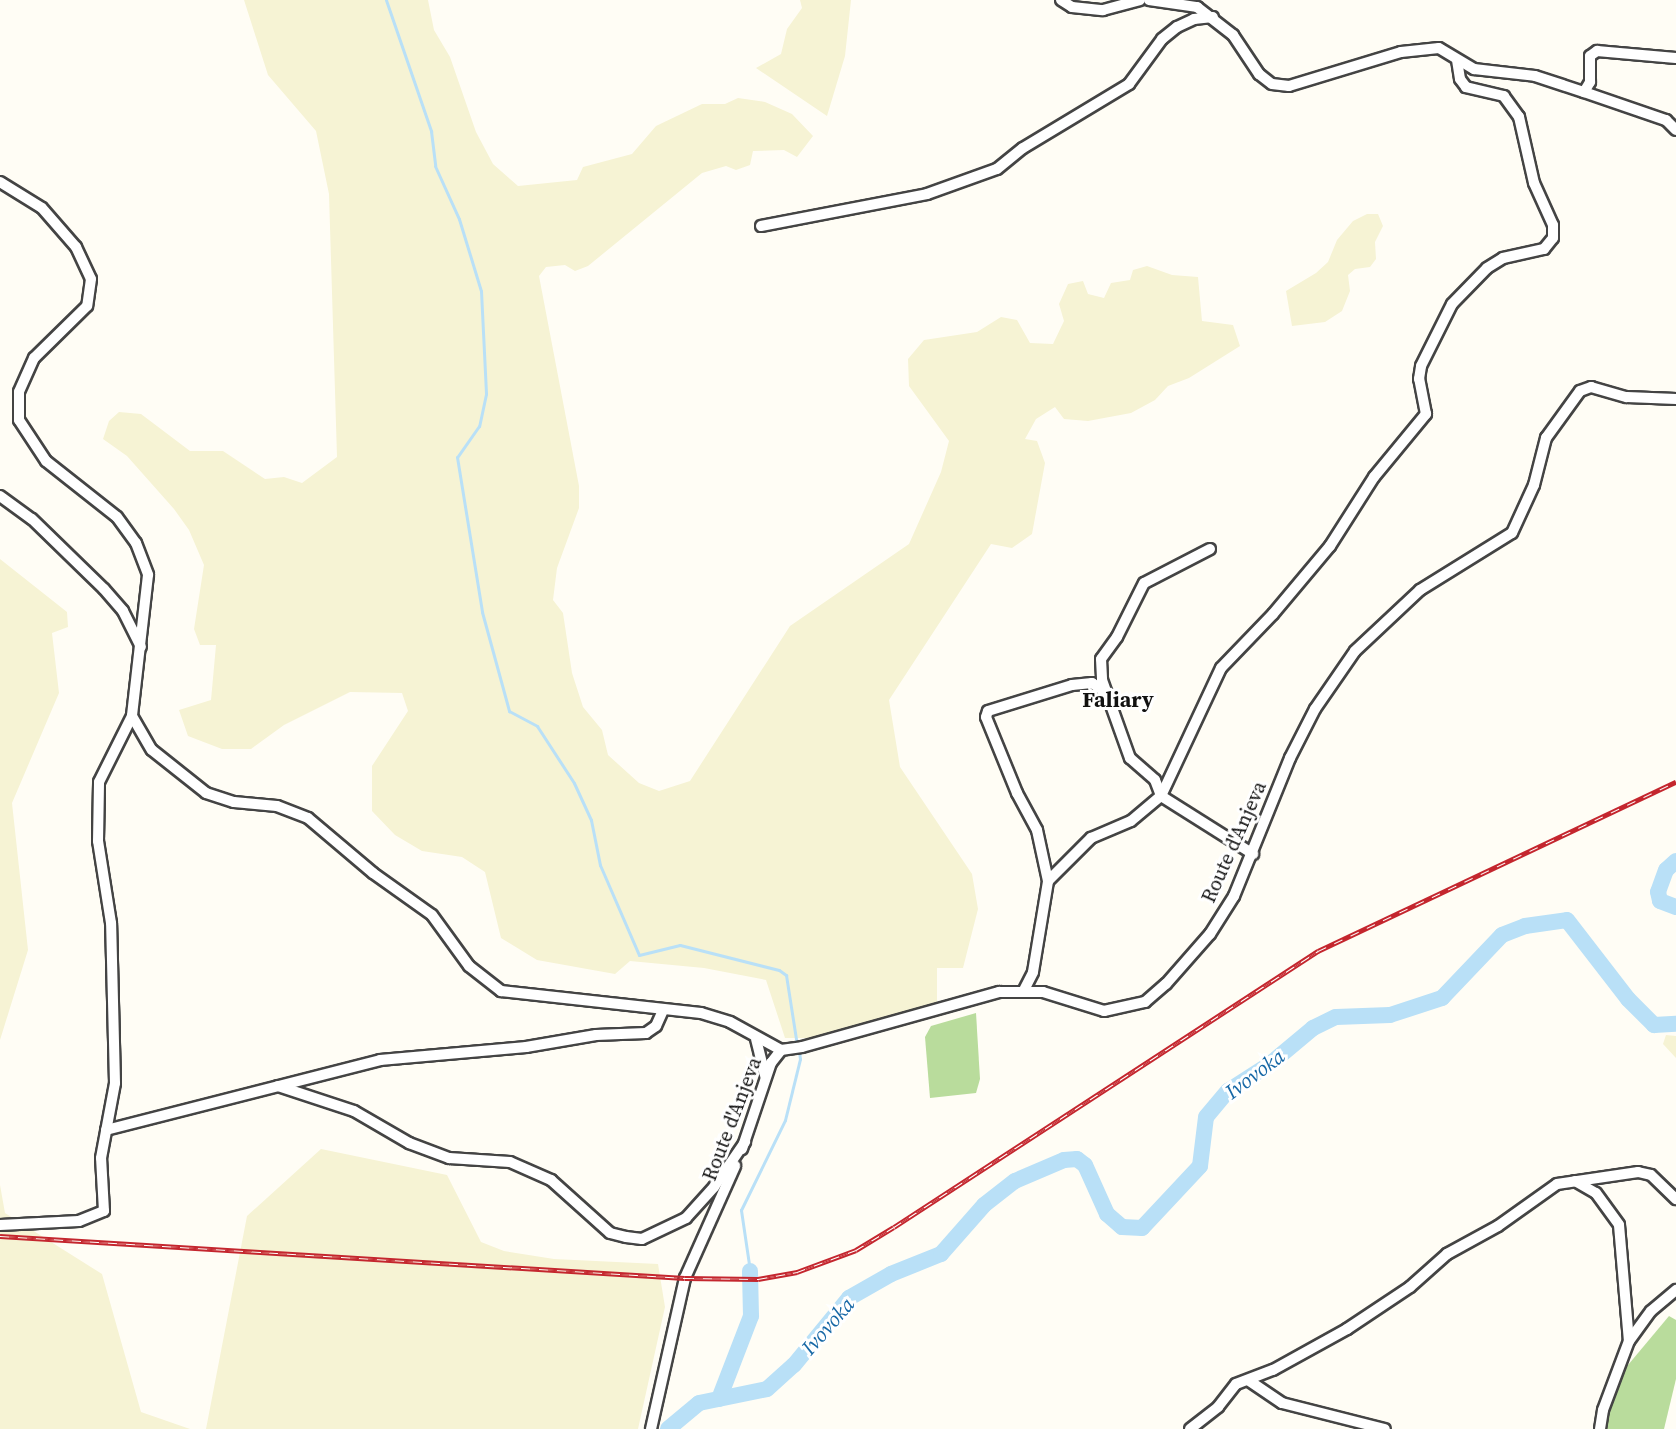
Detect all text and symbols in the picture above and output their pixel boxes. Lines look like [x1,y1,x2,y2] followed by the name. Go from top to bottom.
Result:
[1082,687,1154,713] district label: Faliary
[1197,778,1271,906] street label: Route d'Anjeva
[1220,1043,1290,1105] water label: Ivovoka
[697,1054,767,1184] street label: Route d'Anjeva
[796,1292,860,1360] water label: Ivovoka

